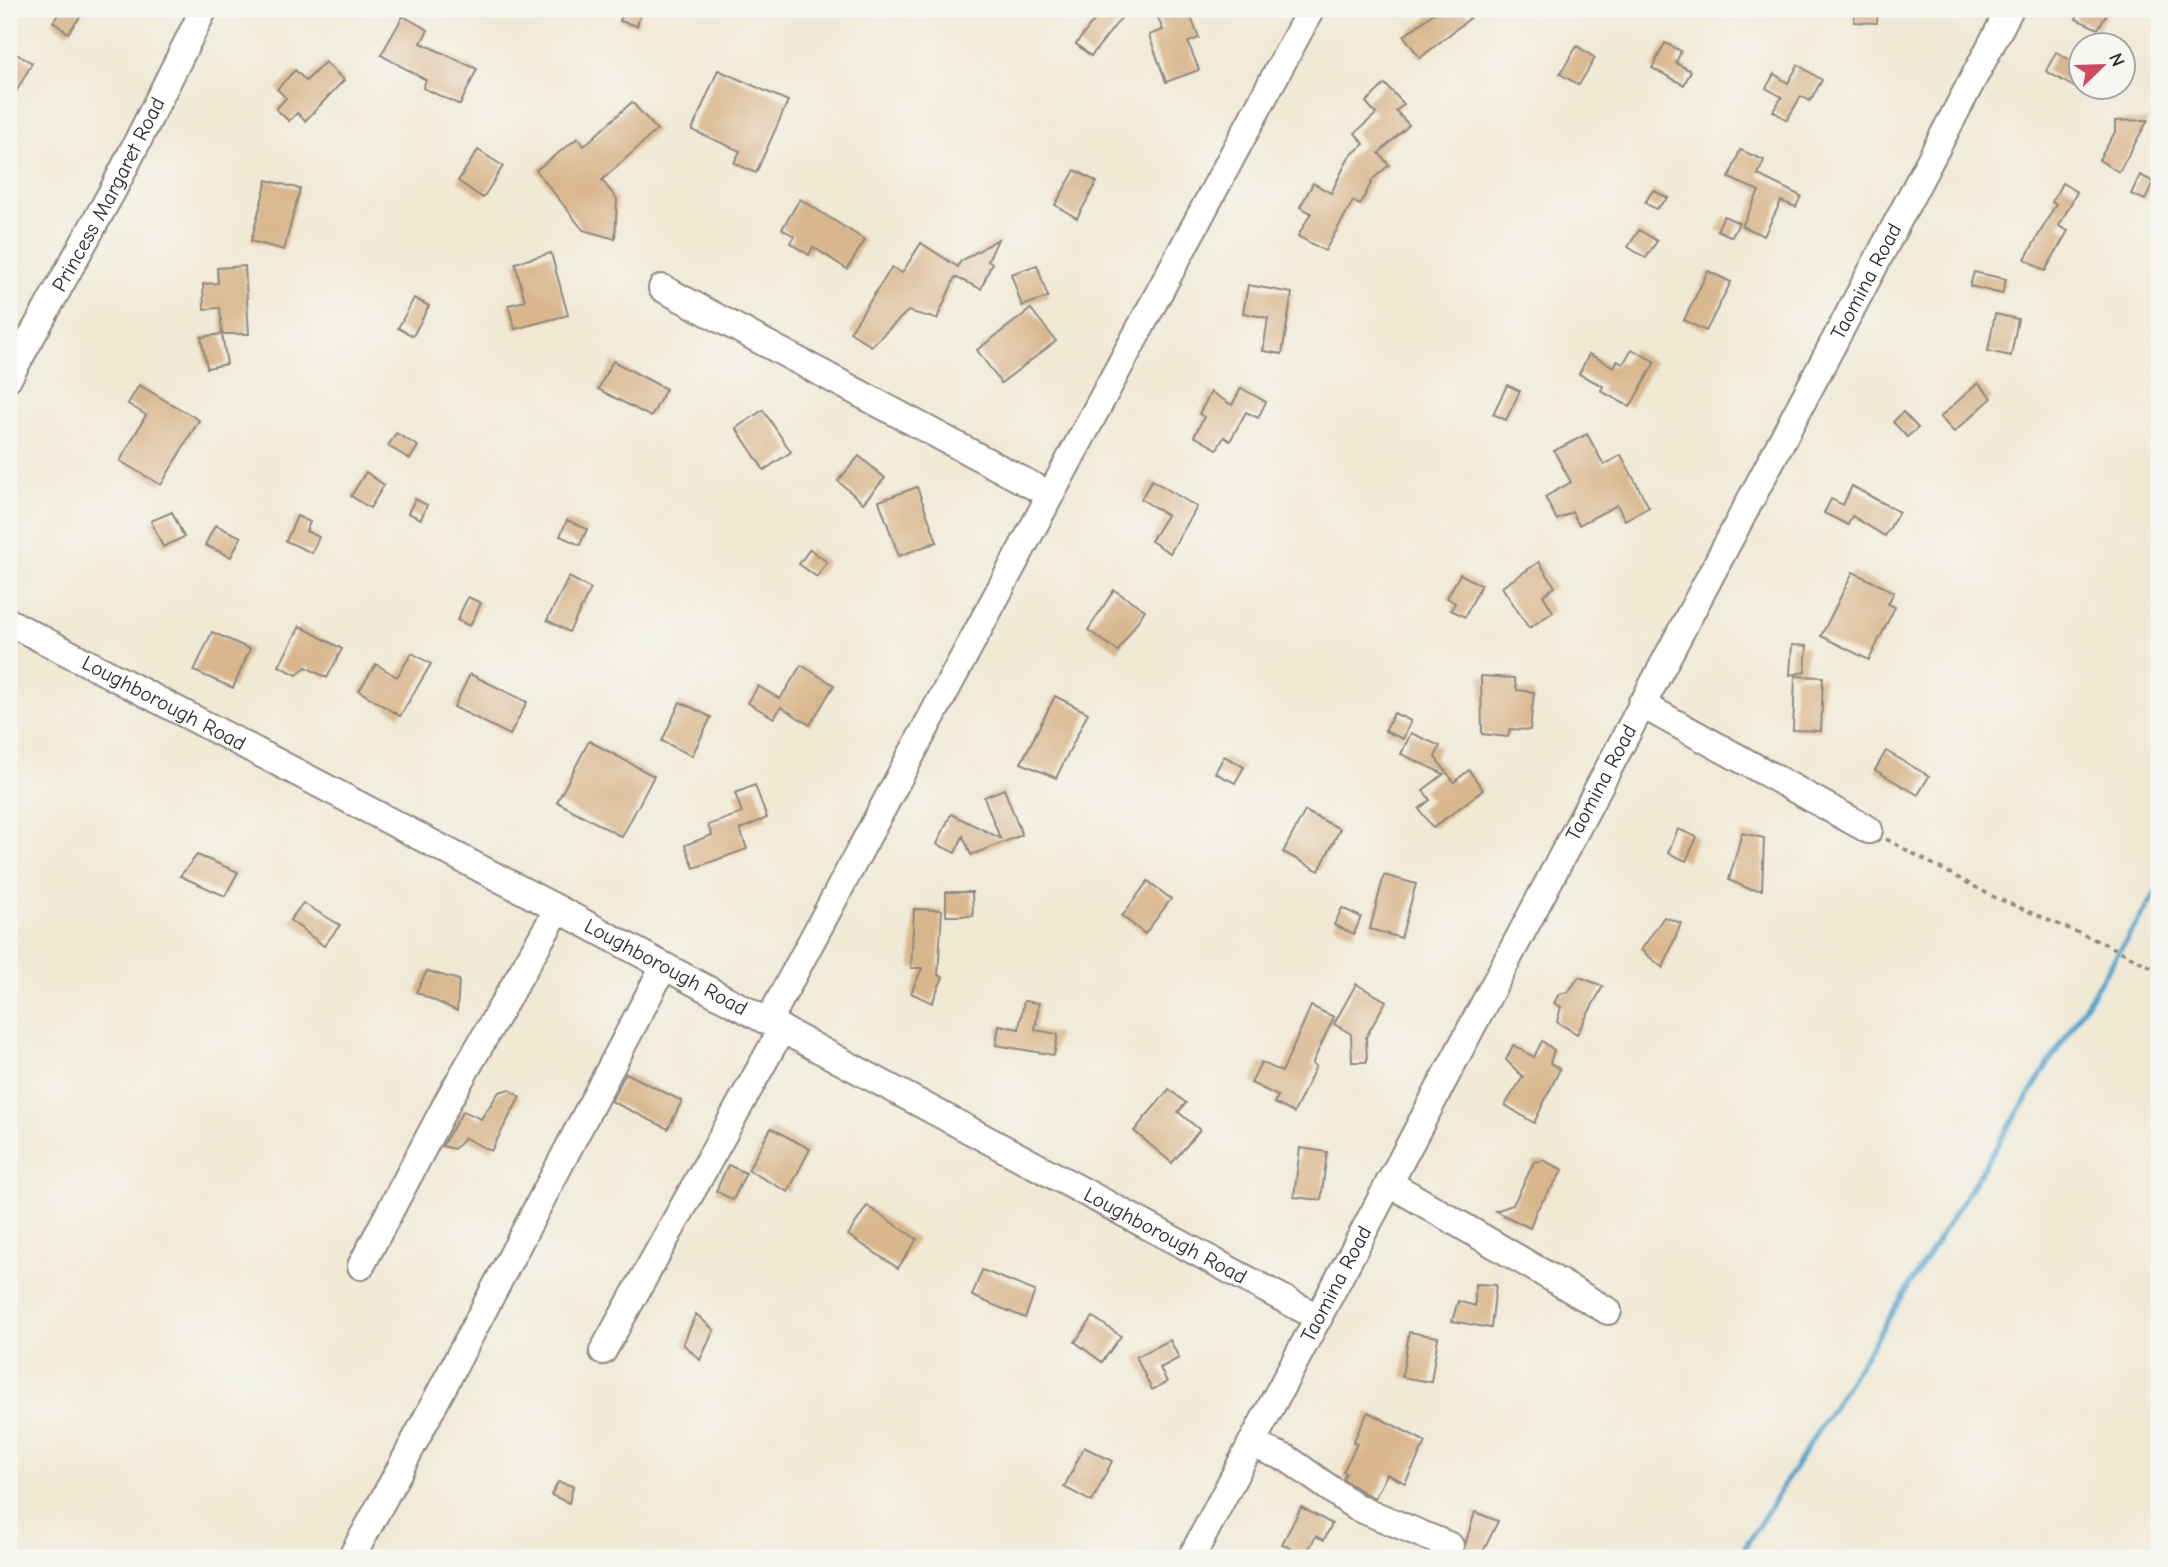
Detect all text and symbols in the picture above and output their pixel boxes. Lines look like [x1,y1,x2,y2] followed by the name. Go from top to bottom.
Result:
[2066,32,2136,102] north arrow
[2104,50,2129,70] text: N
[47,93,170,296] street label: Princess Margaret Road
[1825,219,1906,344] street label: Taomina Road
[78,650,250,756] street label: Loughborough Road
[1560,721,1641,845] street label: Taomina Road
[580,913,751,1020] street label: Loughborough Road
[1080,1182,1251,1289] street label: Loughborough Road
[1295,1222,1376,1346] street label: Taomina Road

